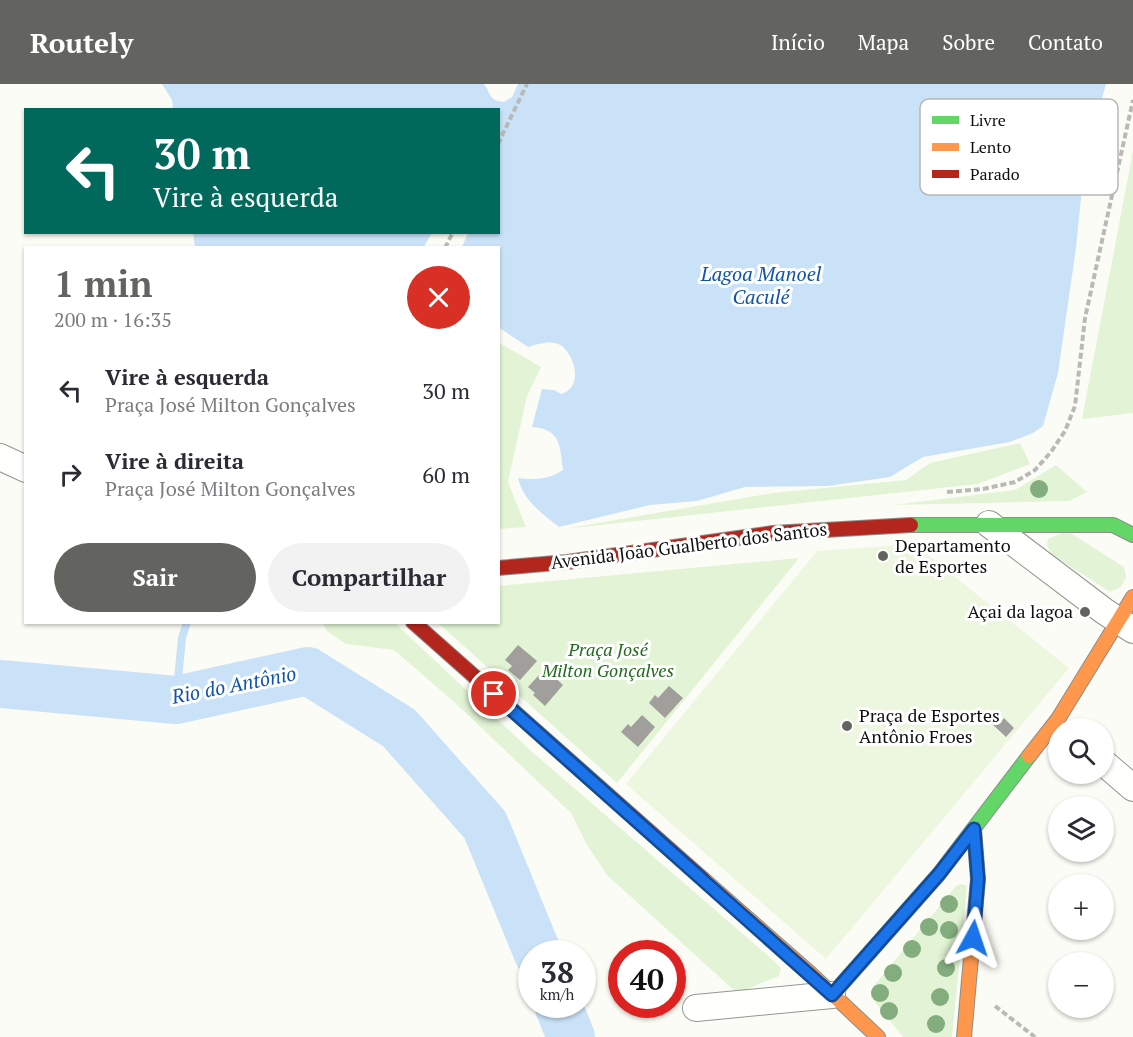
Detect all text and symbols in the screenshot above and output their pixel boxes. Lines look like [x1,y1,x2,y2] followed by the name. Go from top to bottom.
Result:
[30,24,133,61] text: Routely
[771,28,825,56] text: Início
[858,28,909,56] text: Mapa
[942,28,995,56] text: Sobre
[1028,28,1103,56] text: Contato
[920,99,1118,195] legend
[970,109,1006,131] text: Livre
[153,125,251,181] text: 30 m
[54,132,132,210] icon: left
[970,136,1011,158] text: Lento
[970,163,1020,185] text: Parado
[153,179,338,215] text: Vire à esquerda
[54,260,152,307] text: 1 min
[700,260,822,310] water label: Lagoa Manoel Caculé
[407,266,470,329] button: close
[54,306,172,333] text: 200 m · 16:35
[105,362,269,391] text: Vire à esquerda
[54,374,87,407] icon: left
[422,376,470,405] text: 30 m
[105,391,356,418] text: Praça José Milton Gonçalves
[105,446,244,475] text: Vire à direita
[54,458,87,491] icon: right
[422,460,470,489] text: 60 m
[105,475,356,502] text: Praça José Milton Gonçalves
[549,516,828,574] street label: Avenida João Gualberto dos Santos
[895,533,1011,578] place label: Departamento de Esportes
[54,543,256,612] button: Sair
[268,543,470,612] button: Compartilhar
[876,549,890,563] marker: Departamento de Esportes
[968,599,1073,623] place label: Açai da lagoa
[1078,605,1092,619] marker: Açai da lagoa
[541,637,674,682] park label: Praça José Milton Gonçalves
[168,659,298,710] water label: Rio do Antônio
[468,668,519,719] pin
[477,677,510,710] icon: arrive
[859,703,1000,748] place label: Praça de Esportes Antônio Froes
[1048,718,1114,1018] map controls
[1048,718,1114,784] button: search
[840,719,854,733] marker: Praça de Esportes Antônio Froes
[1048,796,1114,862] button: layers
[1048,874,1114,940] button: +
[941,906,1005,970] position arrow
[608,940,686,1018] speed limit sign: 40
[540,952,574,992] text: 38
[1048,952,1114,1018] button: −
[540,984,574,1004] text: km/h

